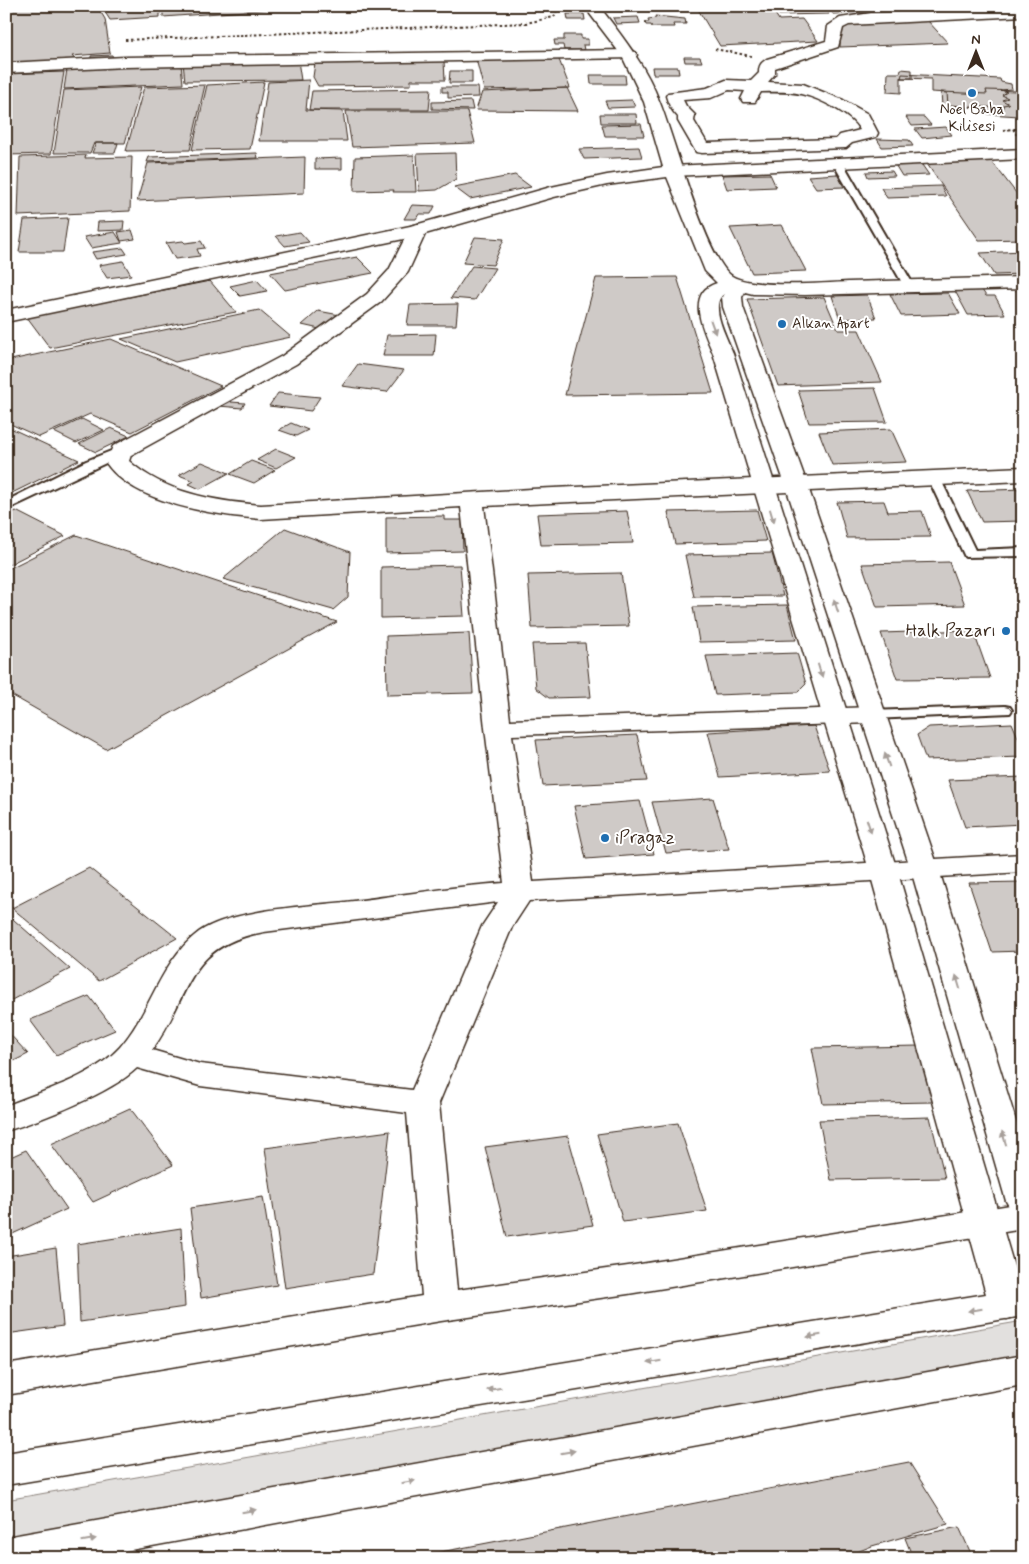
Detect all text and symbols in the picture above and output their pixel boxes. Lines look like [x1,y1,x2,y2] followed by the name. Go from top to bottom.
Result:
[952,28,1002,78] north arrow
[971,31,981,49] text: N
[966,87,978,99] marker: Noel Baba Kilisesi
[940,100,1004,137] place label: Noel Baba Kilisesi
[792,314,870,335] place label: Alkan Apart
[776,318,788,330] marker: Alkan Apart
[709,320,717,335] one-way arrow
[769,508,777,523] one-way arrow
[832,598,840,613] one-way arrow
[906,619,996,643] place label: Halk Pazarı
[1000,625,1012,637] marker: Halk Pazarı
[816,664,824,679] one-way arrow
[883,752,891,767] one-way arrow
[866,818,873,833] one-way arrow
[615,826,675,851] place label: iPragaz
[599,832,611,844] marker: iPragaz
[953,974,961,989] one-way arrow
[999,1130,1007,1145] one-way arrow
[966,1306,982,1314] one-way arrow
[806,1333,822,1341] one-way arrow
[646,1359,662,1367] one-way arrow
[485,1385,501,1393] one-way arrow
[561,1448,577,1456] one-way arrow
[401,1477,417,1485] one-way arrow
[241,1506,257,1514] one-way arrow
[81,1535,97,1543] one-way arrow

